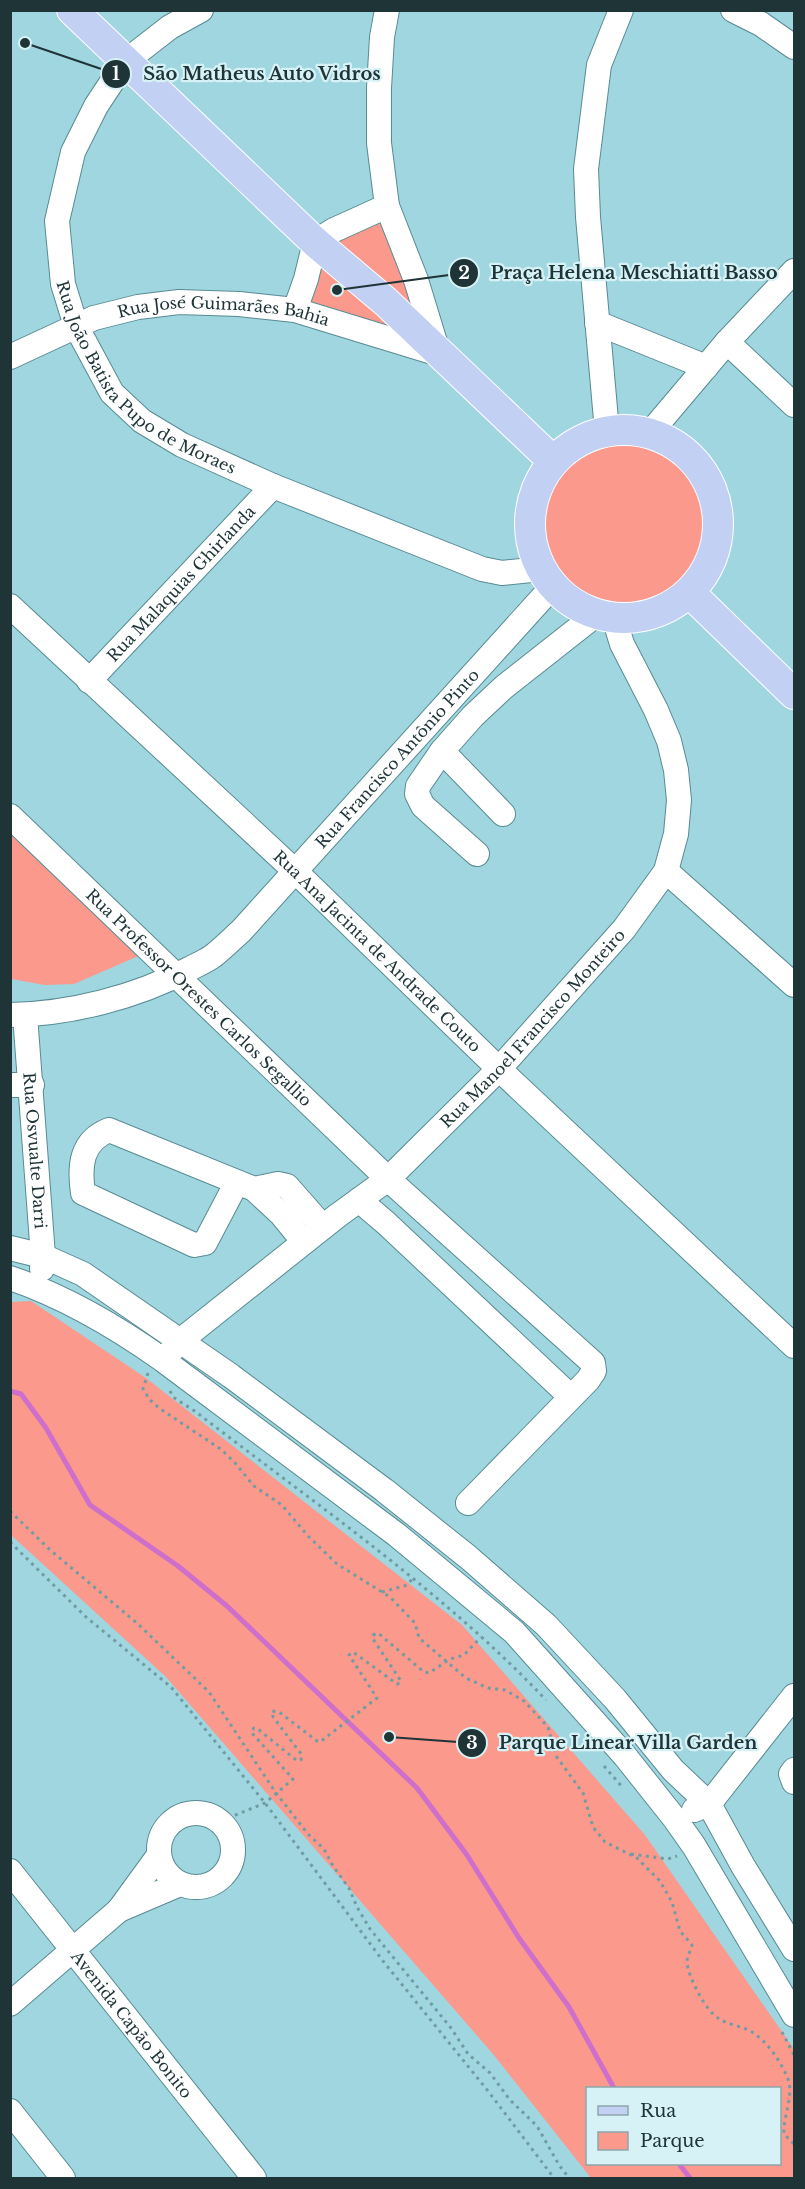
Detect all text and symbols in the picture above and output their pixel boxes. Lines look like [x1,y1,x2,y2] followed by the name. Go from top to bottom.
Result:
[101,56,394,92] callout: São Matheus Auto Vidros
[112,63,120,85] text: 1
[143,63,381,85] text: São Matheus Auto Vidros
[449,255,790,291] callout: Praça Helena Meschiatti Basso
[458,262,470,284] text: 2
[490,262,778,284] text: Praça Helena Meschiatti Basso
[53,278,239,478] street label: Rua João Batista Pupo de Moraes
[115,292,332,330] street label: Rua José Guimarães Bahia
[103,501,259,666] street label: Rua Malaquias Ghirlanda
[311,665,483,852] street label: Rua Francisco Antônio Pinto
[269,846,485,1056] street label: Rua Ana Jacinta de Andrade Couto
[82,885,316,1110] street label: Rua Professor Orestes Carlos Segallio
[436,925,629,1132] street label: Rua Manoel Francisco Monteiro
[19,1072,51,1230] street label: Rua Osvualte Darri
[457,1725,770,1761] callout: Parque Linear Villa Garden
[466,1732,478,1754] text: 3
[499,1732,757,1754] text: Parque Linear Villa Garden
[67,1946,197,2102] street label: Avenida Capão Bonito
[586,2087,781,2165] legend
[640,2100,676,2122] text: Rua
[640,2130,705,2152] text: Parque

